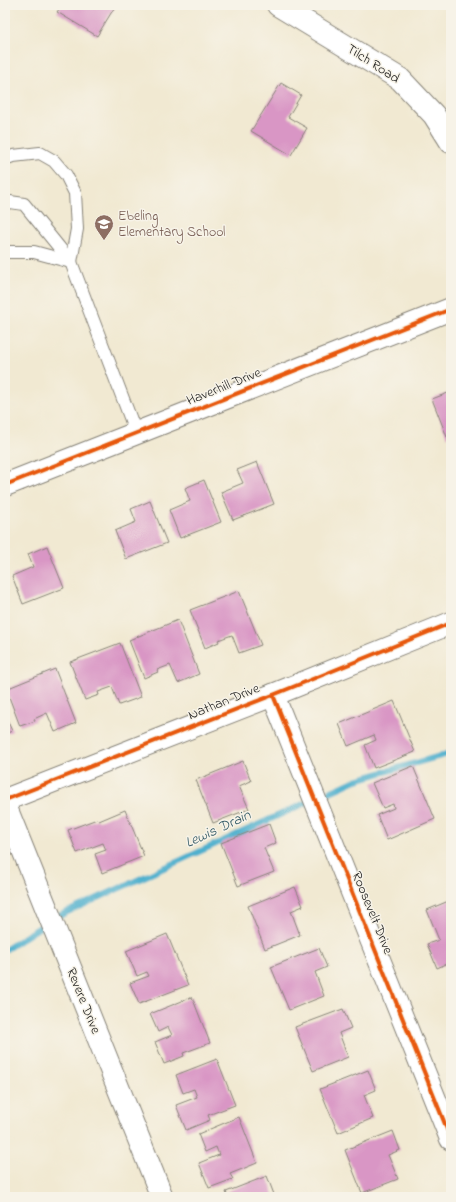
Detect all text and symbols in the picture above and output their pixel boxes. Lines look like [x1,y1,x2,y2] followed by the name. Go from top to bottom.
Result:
[342,39,404,89] street label: Tilch Road
[118,206,225,244] place label: Ebeling Elementary School
[93,213,115,241] school or university icon: Ebeling Elementary School
[184,362,265,411] street label: Haverhill Drive
[185,678,264,726] street label: Nathan Drive
[182,804,255,854] water label: Lewis Drain
[346,868,398,958] street label: Roosevelt Drive
[60,965,106,1038] street label: Revere Drive

